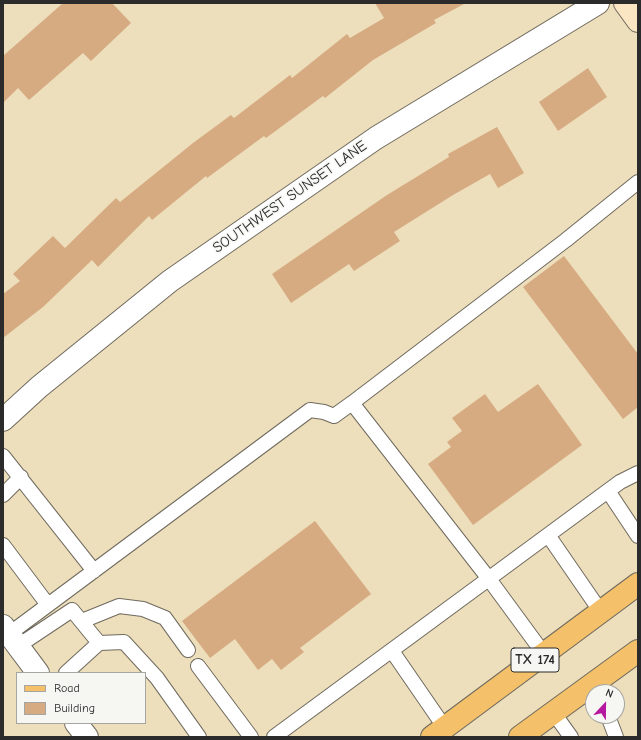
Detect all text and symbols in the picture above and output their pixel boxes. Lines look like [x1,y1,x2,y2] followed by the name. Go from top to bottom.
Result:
[209,137,371,257] street label: SOUTHWEST SUNSET LANE
[511,648,559,672] road number: TX 174
[16,672,146,724] legend
[54,681,80,695] text: Road
[585,684,625,724] north arrow
[604,686,615,701] text: N
[54,701,95,715] text: Building

